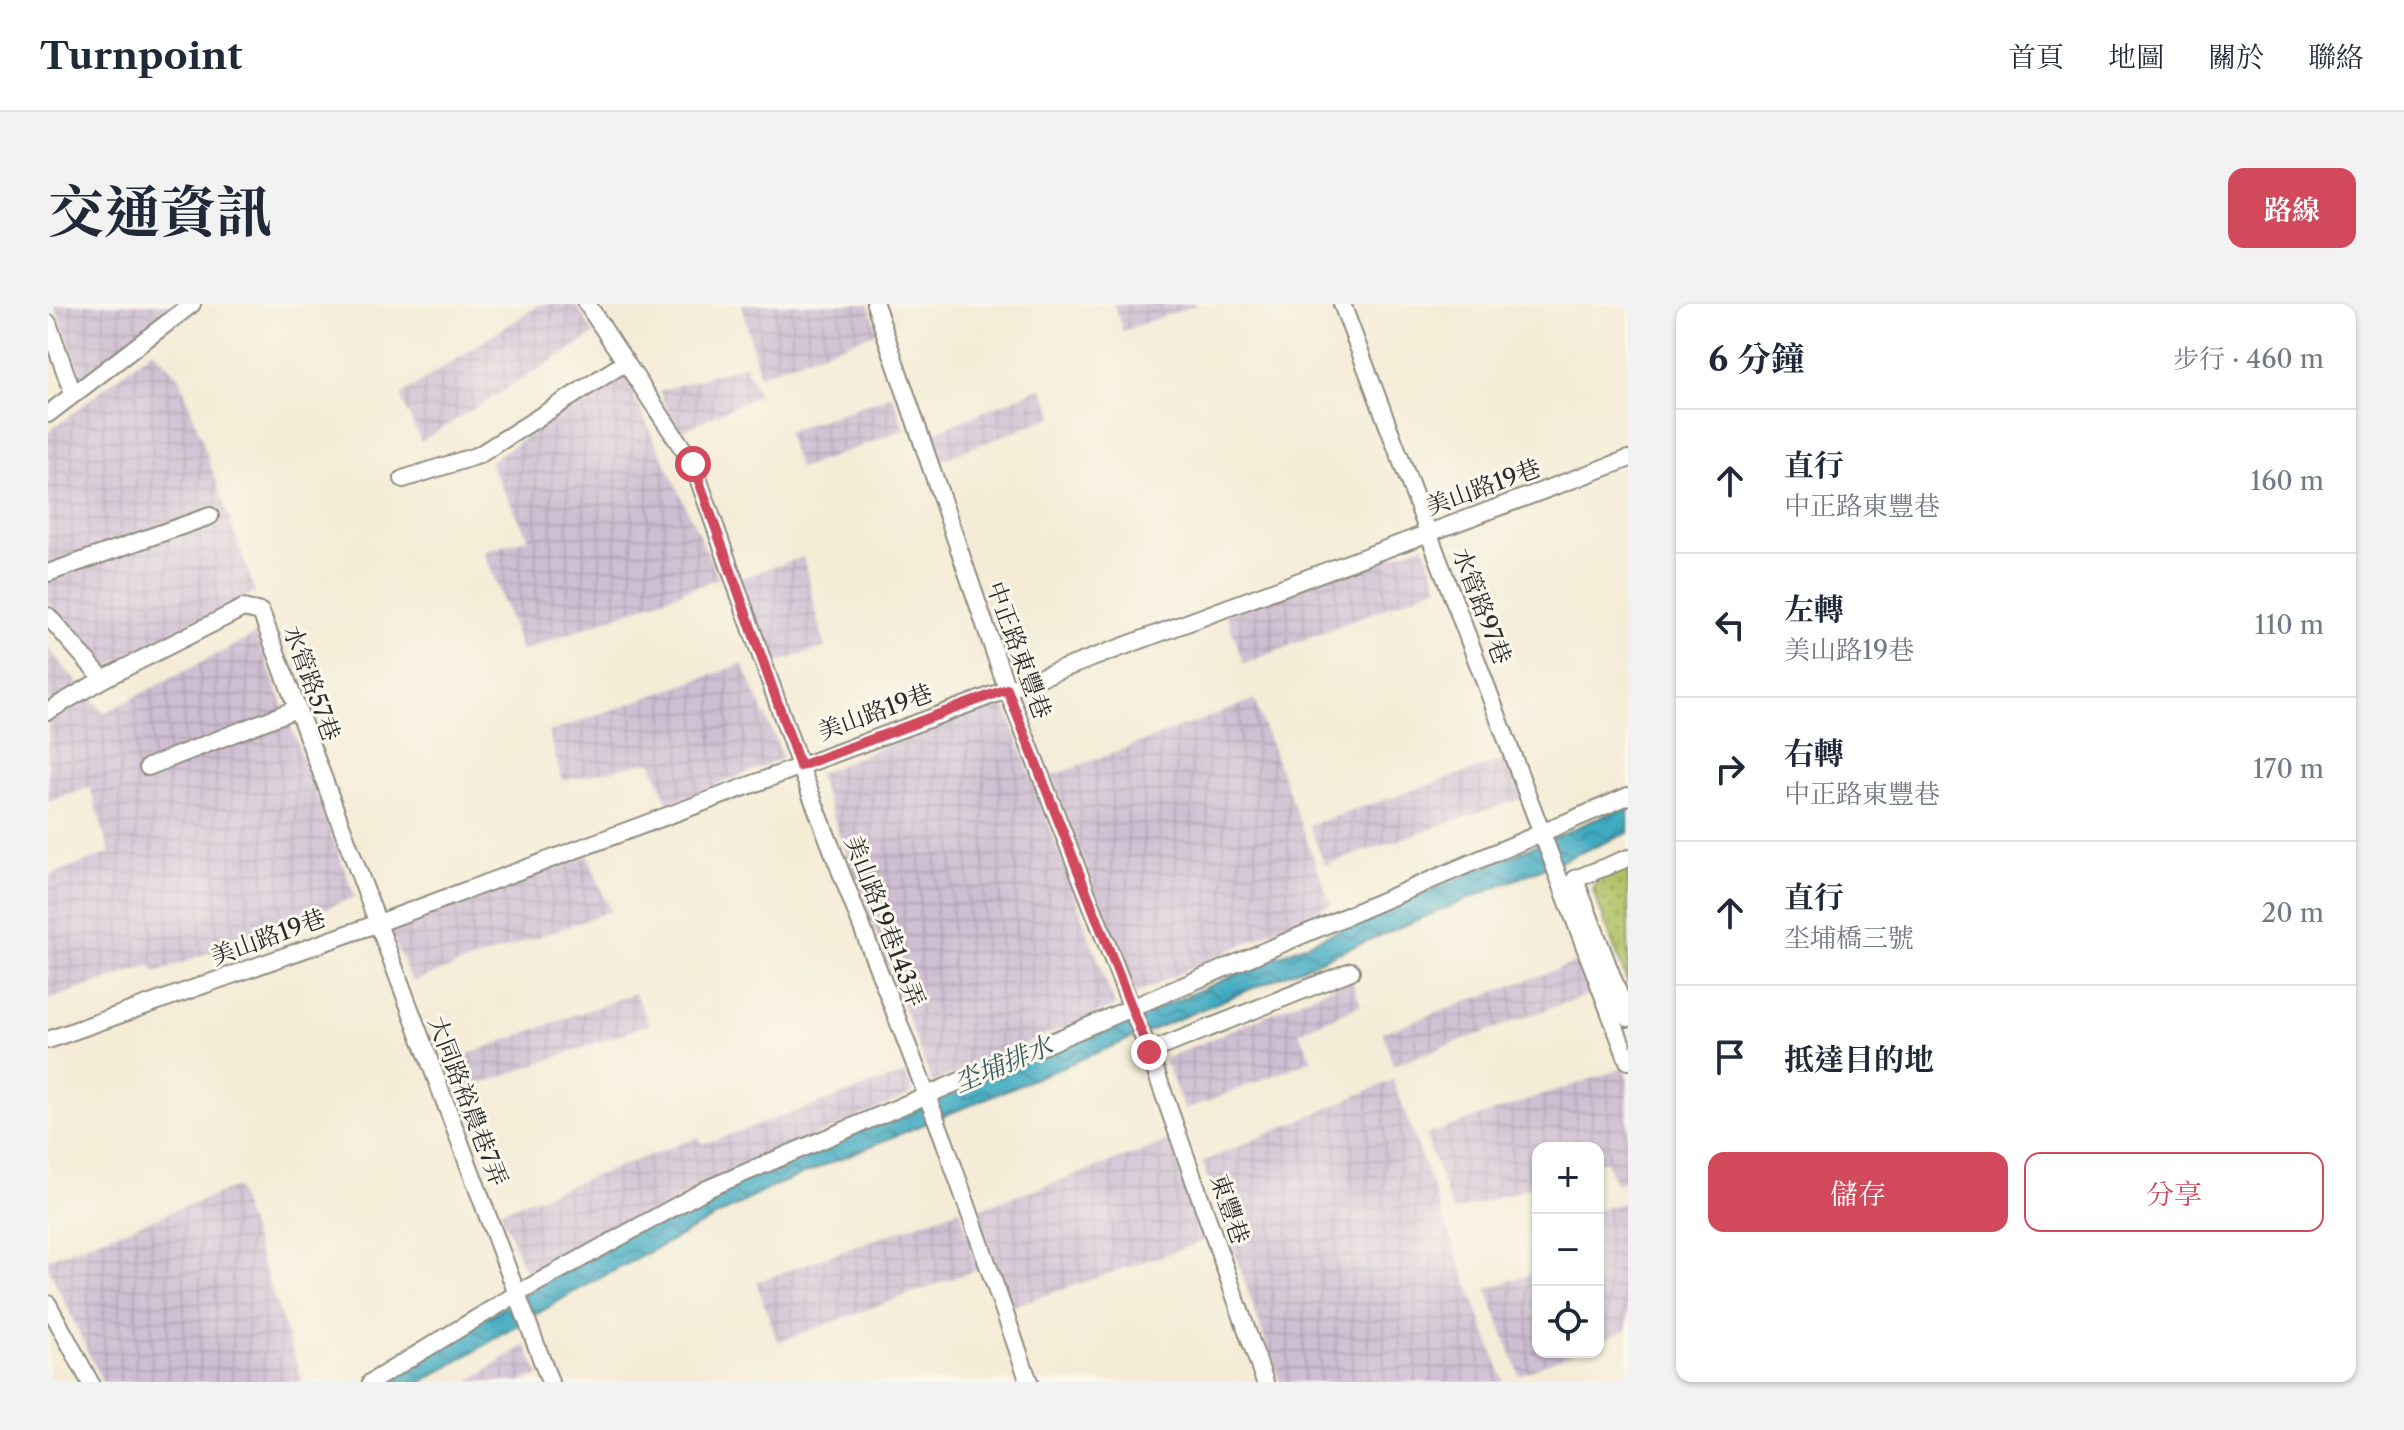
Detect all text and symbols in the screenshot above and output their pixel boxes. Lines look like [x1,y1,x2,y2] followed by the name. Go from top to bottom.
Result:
[40,32,242,79] text: Turnpoint
[2008,40,2064,74] text: 首頁
[2108,40,2164,74] text: 地圖
[2208,40,2264,74] text: 關於
[2308,40,2364,74] text: 聯絡
[2228,168,2356,248] button: 路線
[48,178,272,247] text: 交通資訊
[1708,338,1805,380] text: 6 分鐘
[2173,343,2324,375] text: 步行 · 460 m
[675,446,711,482] route start
[1784,447,1844,484] text: 直行
[1422,453,1544,521] street label: 美山路19巷
[1708,459,1752,503] icon: ahead
[2250,465,2324,497] text: 160 m
[1784,490,1940,522] text: 中正路東豐巷
[1447,544,1517,668] street label: 水管路97巷
[981,577,1057,723] street label: 中正路東豐巷
[1784,591,1844,628] text: 左轉
[1708,603,1752,647] icon: left
[2255,609,2324,641] text: 110 m
[278,621,346,745] street label: 水管路57巷
[1784,634,1914,666] text: 美山路19巷
[814,678,936,746] street label: 美山路19巷
[1784,735,1844,772] text: 右轉
[1708,747,1752,791] icon: right
[2253,753,2324,785] text: 170 m
[1784,778,1940,810] text: 中正路東豐巷
[839,831,931,1011] street label: 美山路19巷143弄
[1784,879,1844,916] text: 直行
[1708,891,1752,935] icon: ahead
[2261,897,2324,929] text: 20 m
[207,903,329,971] street label: 美山路19巷
[1784,922,1914,954] text: 坔埔橋三號
[422,1012,514,1190] street label: 大同路裕農巷7弄
[949,1028,1060,1099] water label: 坔埔排水
[1131,1034,1167,1070] route end
[1708,1035,1752,1079] icon: arrive
[1784,1041,1934,1078] text: 抵達目的地
[1532,1142,1604,1358] map controls
[1532,1142,1604,1214] button: +
[1708,1152,2008,1232] button: 儲存
[2024,1152,2324,1232] button: 分享
[1205,1170,1255,1248] street label: 東豐巷
[1532,1214,1604,1286] button: −
[1532,1286,1604,1358] button: locate

